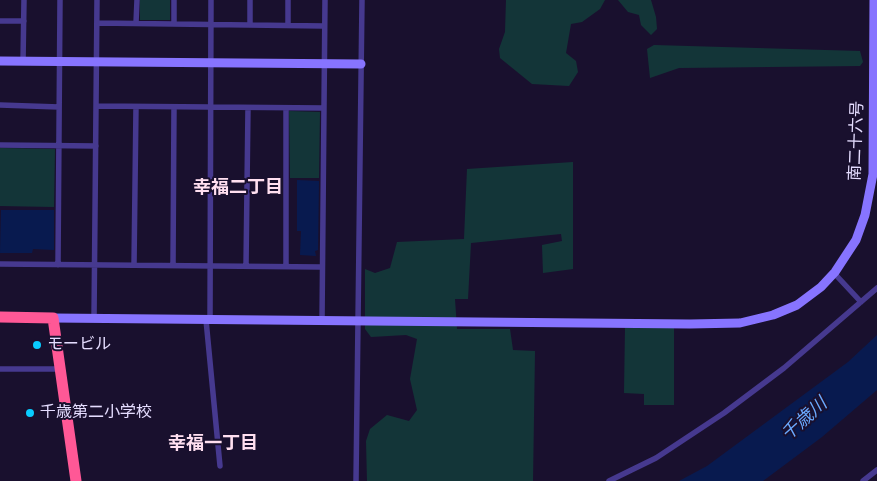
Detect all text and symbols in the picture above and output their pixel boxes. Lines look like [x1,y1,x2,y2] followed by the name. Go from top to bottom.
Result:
[846,101,868,181] street label: 南二十六号
[193,178,283,200] district label: 幸福二丁目
[47,335,111,355] place label: モービル
[31,339,43,351] marker: モービル
[778,394,832,446] water label: 千歳川
[40,403,152,423] place label: 千歳第二小学校
[24,407,36,419] marker: 千歳第二小学校
[168,434,258,456] district label: 幸福一丁目

